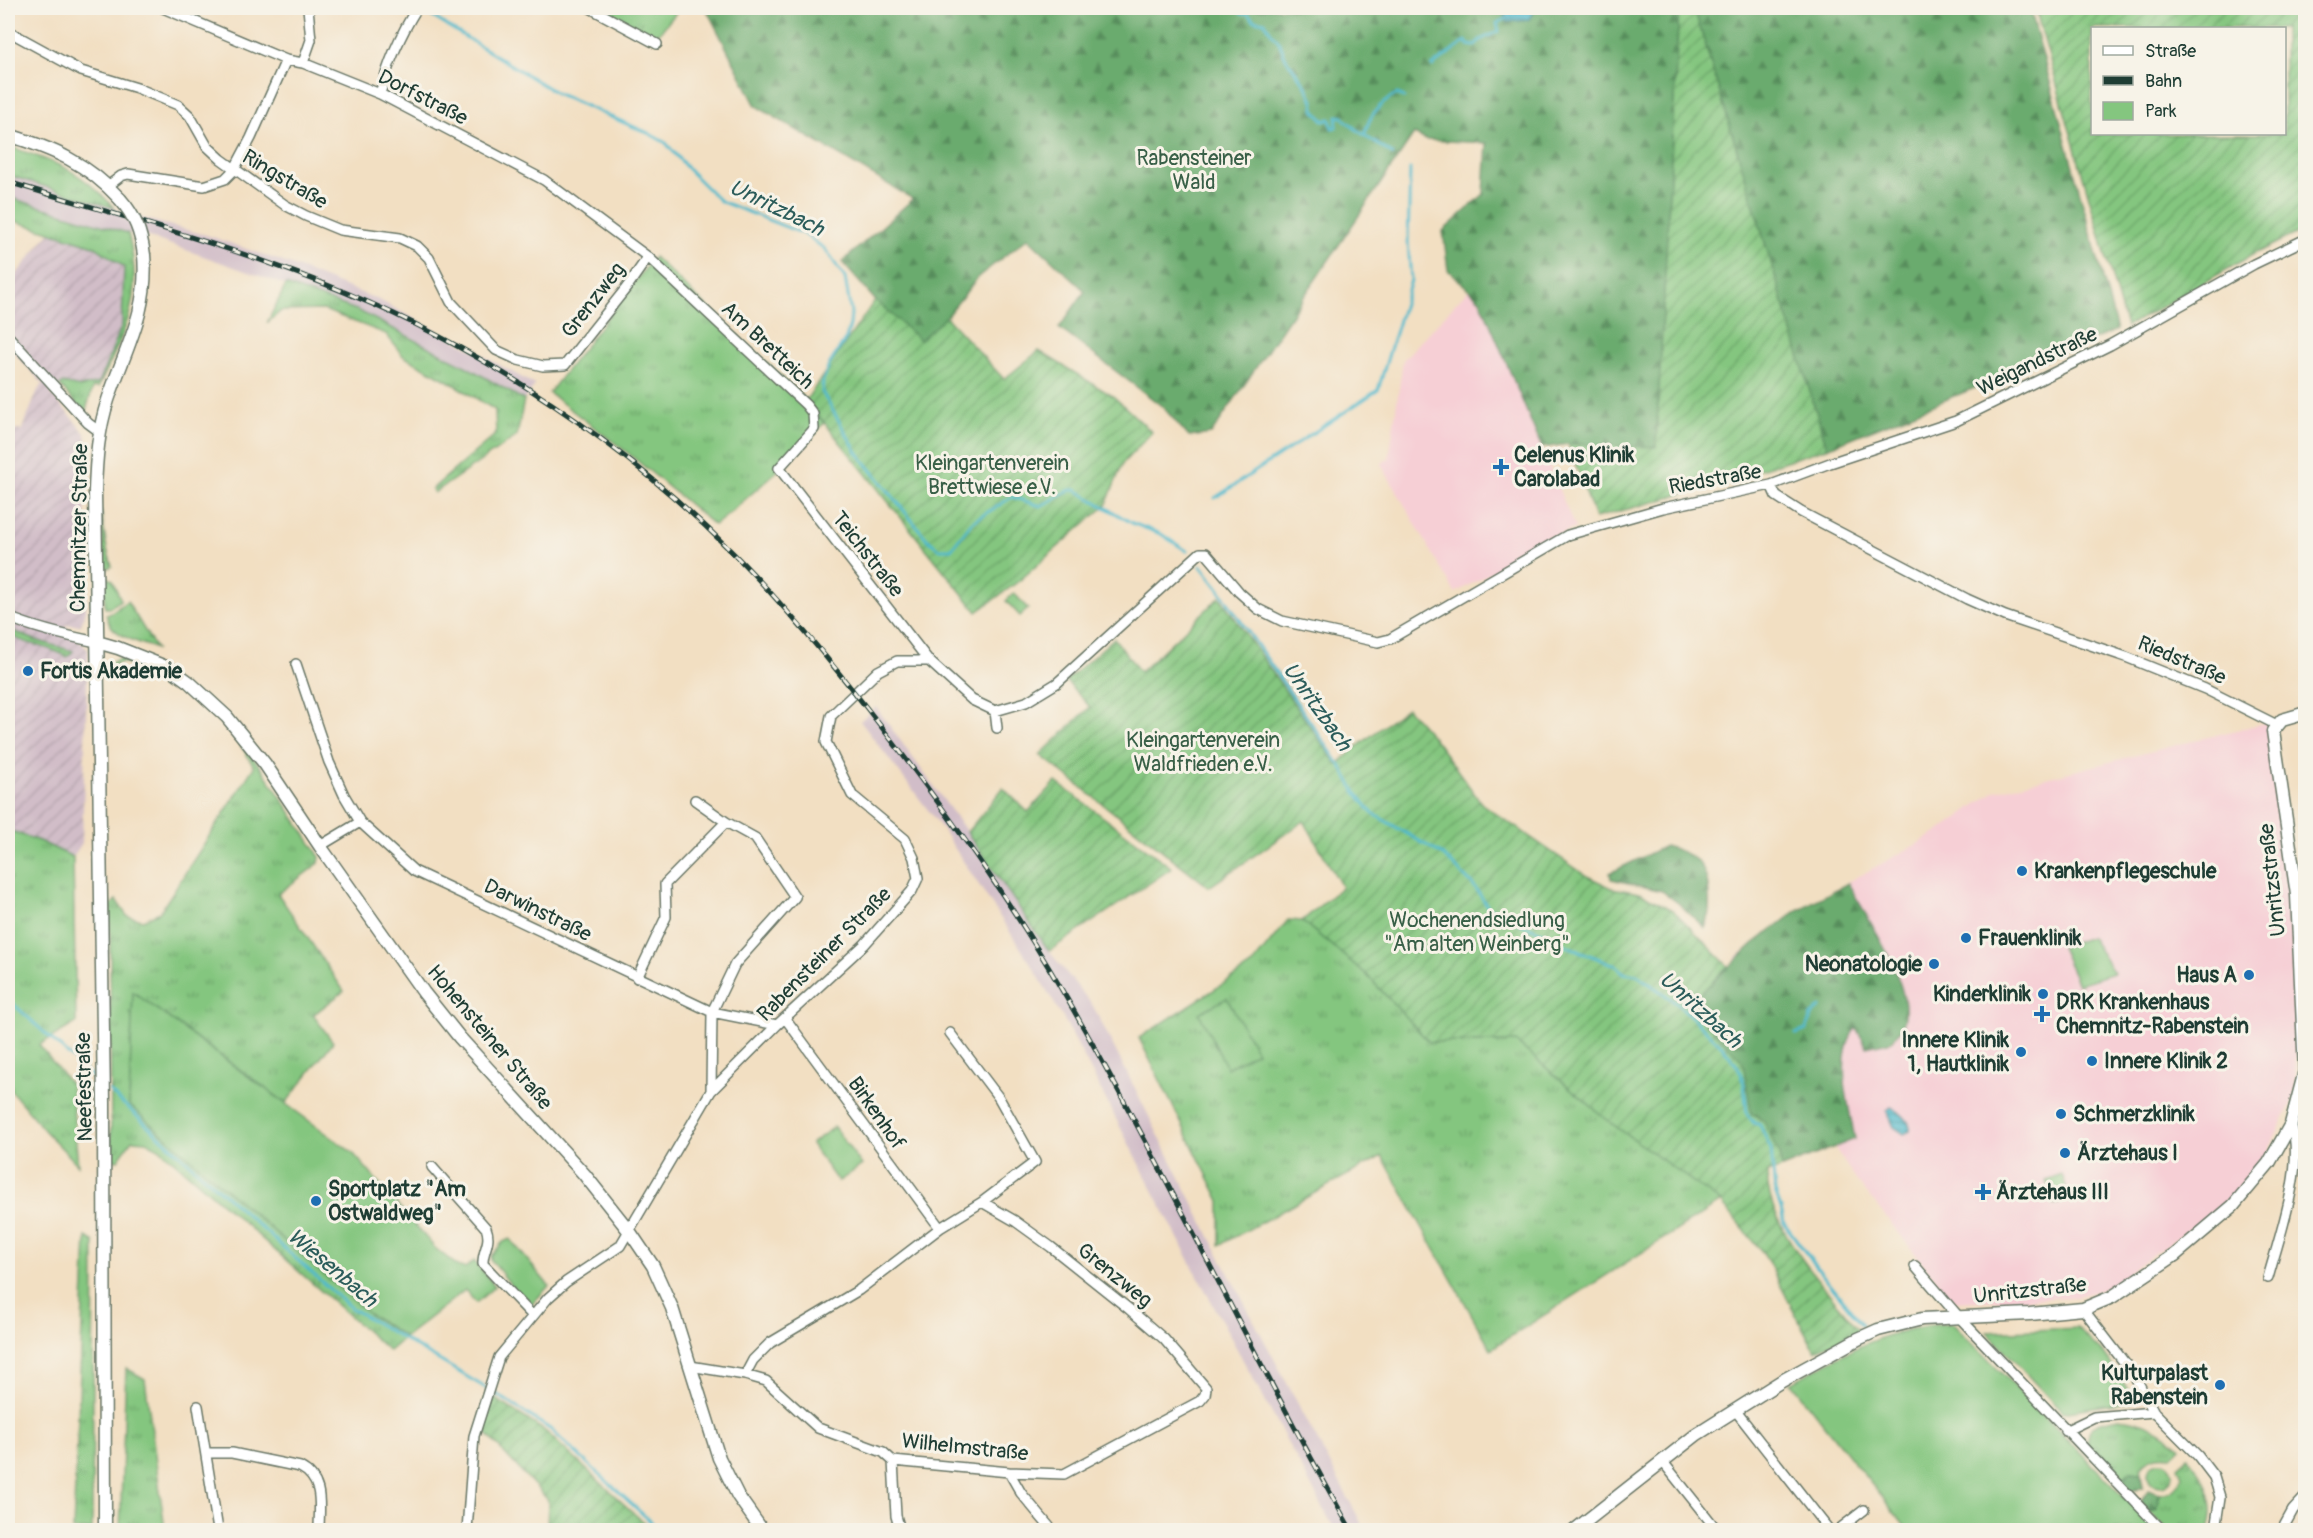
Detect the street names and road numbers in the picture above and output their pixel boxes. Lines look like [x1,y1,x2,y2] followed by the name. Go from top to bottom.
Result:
[373,63,473,132] street label: Dorfstraße
[237,143,333,216] street label: Ringstraße
[555,257,631,344] street label: Grenzweg
[716,296,820,395] street label: Am Bretteich
[1973,320,2103,402] street label: Weigandstraße
[65,443,94,613] street label: Chemnitzer Straße
[1667,458,1764,501] street label: Riedstraße
[826,506,910,603] street label: Teichstraße
[2134,630,2231,691] street label: Riedstraße
[2253,822,2292,938] street label: Unritzstraße
[480,873,597,948] street label: Darwinstraße
[751,881,898,1027] street label: Rabensteiner Straße
[421,959,559,1116] street label: Hohensteiner Straße
[70,1031,99,1142] street label: Neefestraße
[842,1071,912,1156] street label: Birkenhof
[1072,1237,1158,1314] street label: Grenzweg
[1972,1271,2088,1310] street label: Unritzstraße
[900,1427,1030,1468] street label: Wilhelmstraße

